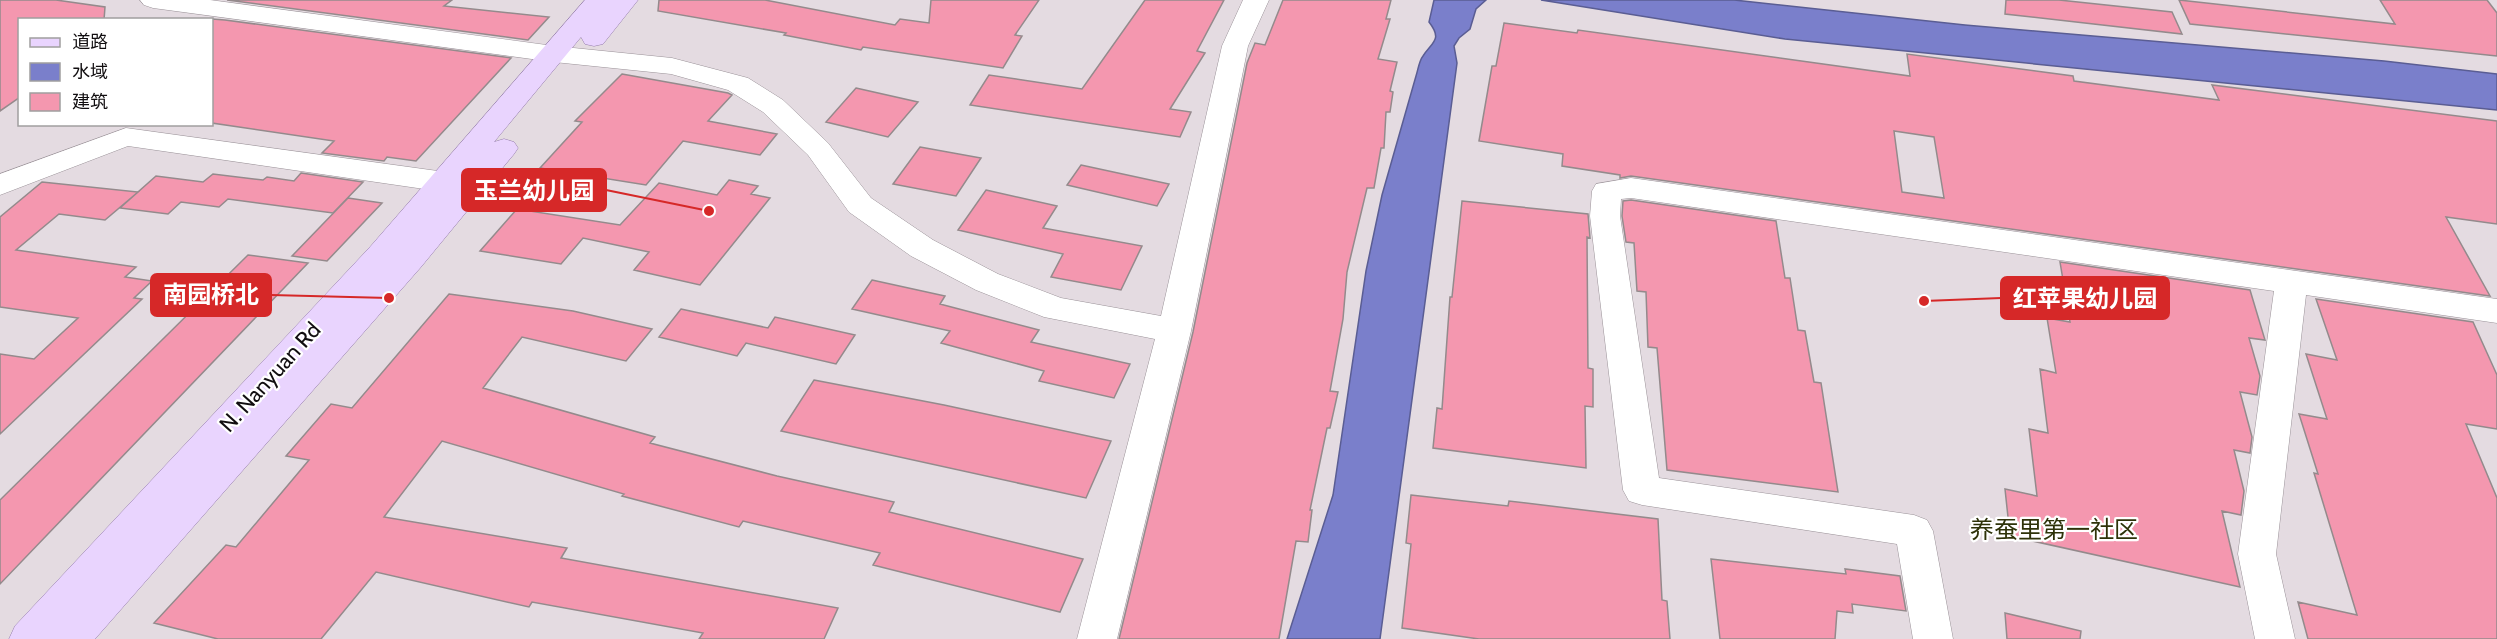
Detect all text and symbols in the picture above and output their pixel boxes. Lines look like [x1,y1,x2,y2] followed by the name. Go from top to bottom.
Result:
[18,18,213,126] legend
[72,31,108,53] text: 道路
[72,61,108,83] text: 水域
[72,91,108,113] text: 建筑
[462,169,606,211] callout: 玉兰幼儿园
[474,176,594,205] text: 玉兰幼儿园
[151,274,271,316] callout: 南园桥北
[2001,277,2169,319] callout: 红苹果幼儿园
[163,280,259,309] text: 南园桥北
[2013,284,2157,313] text: 红苹果幼儿园
[214,317,326,437] street label: N. Nanyuan Rd
[1970,515,2138,544] district label: 养蚕里第一社区

